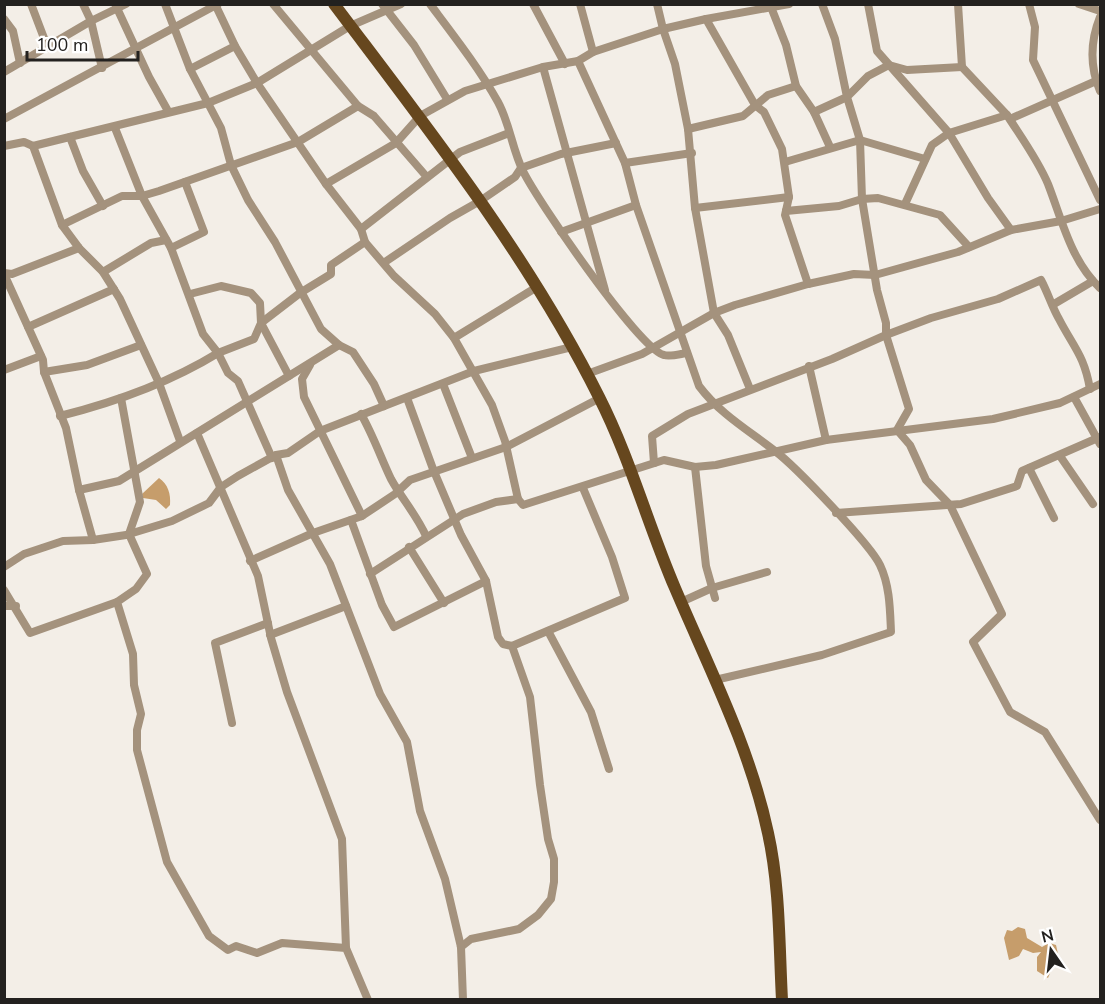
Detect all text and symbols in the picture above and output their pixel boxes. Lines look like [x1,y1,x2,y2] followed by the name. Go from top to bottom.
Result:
[27,24,138,62] scale bar
[36,33,88,57] text: 100 m
[1021,920,1081,980] north arrow
[1039,924,1056,949] text: N

